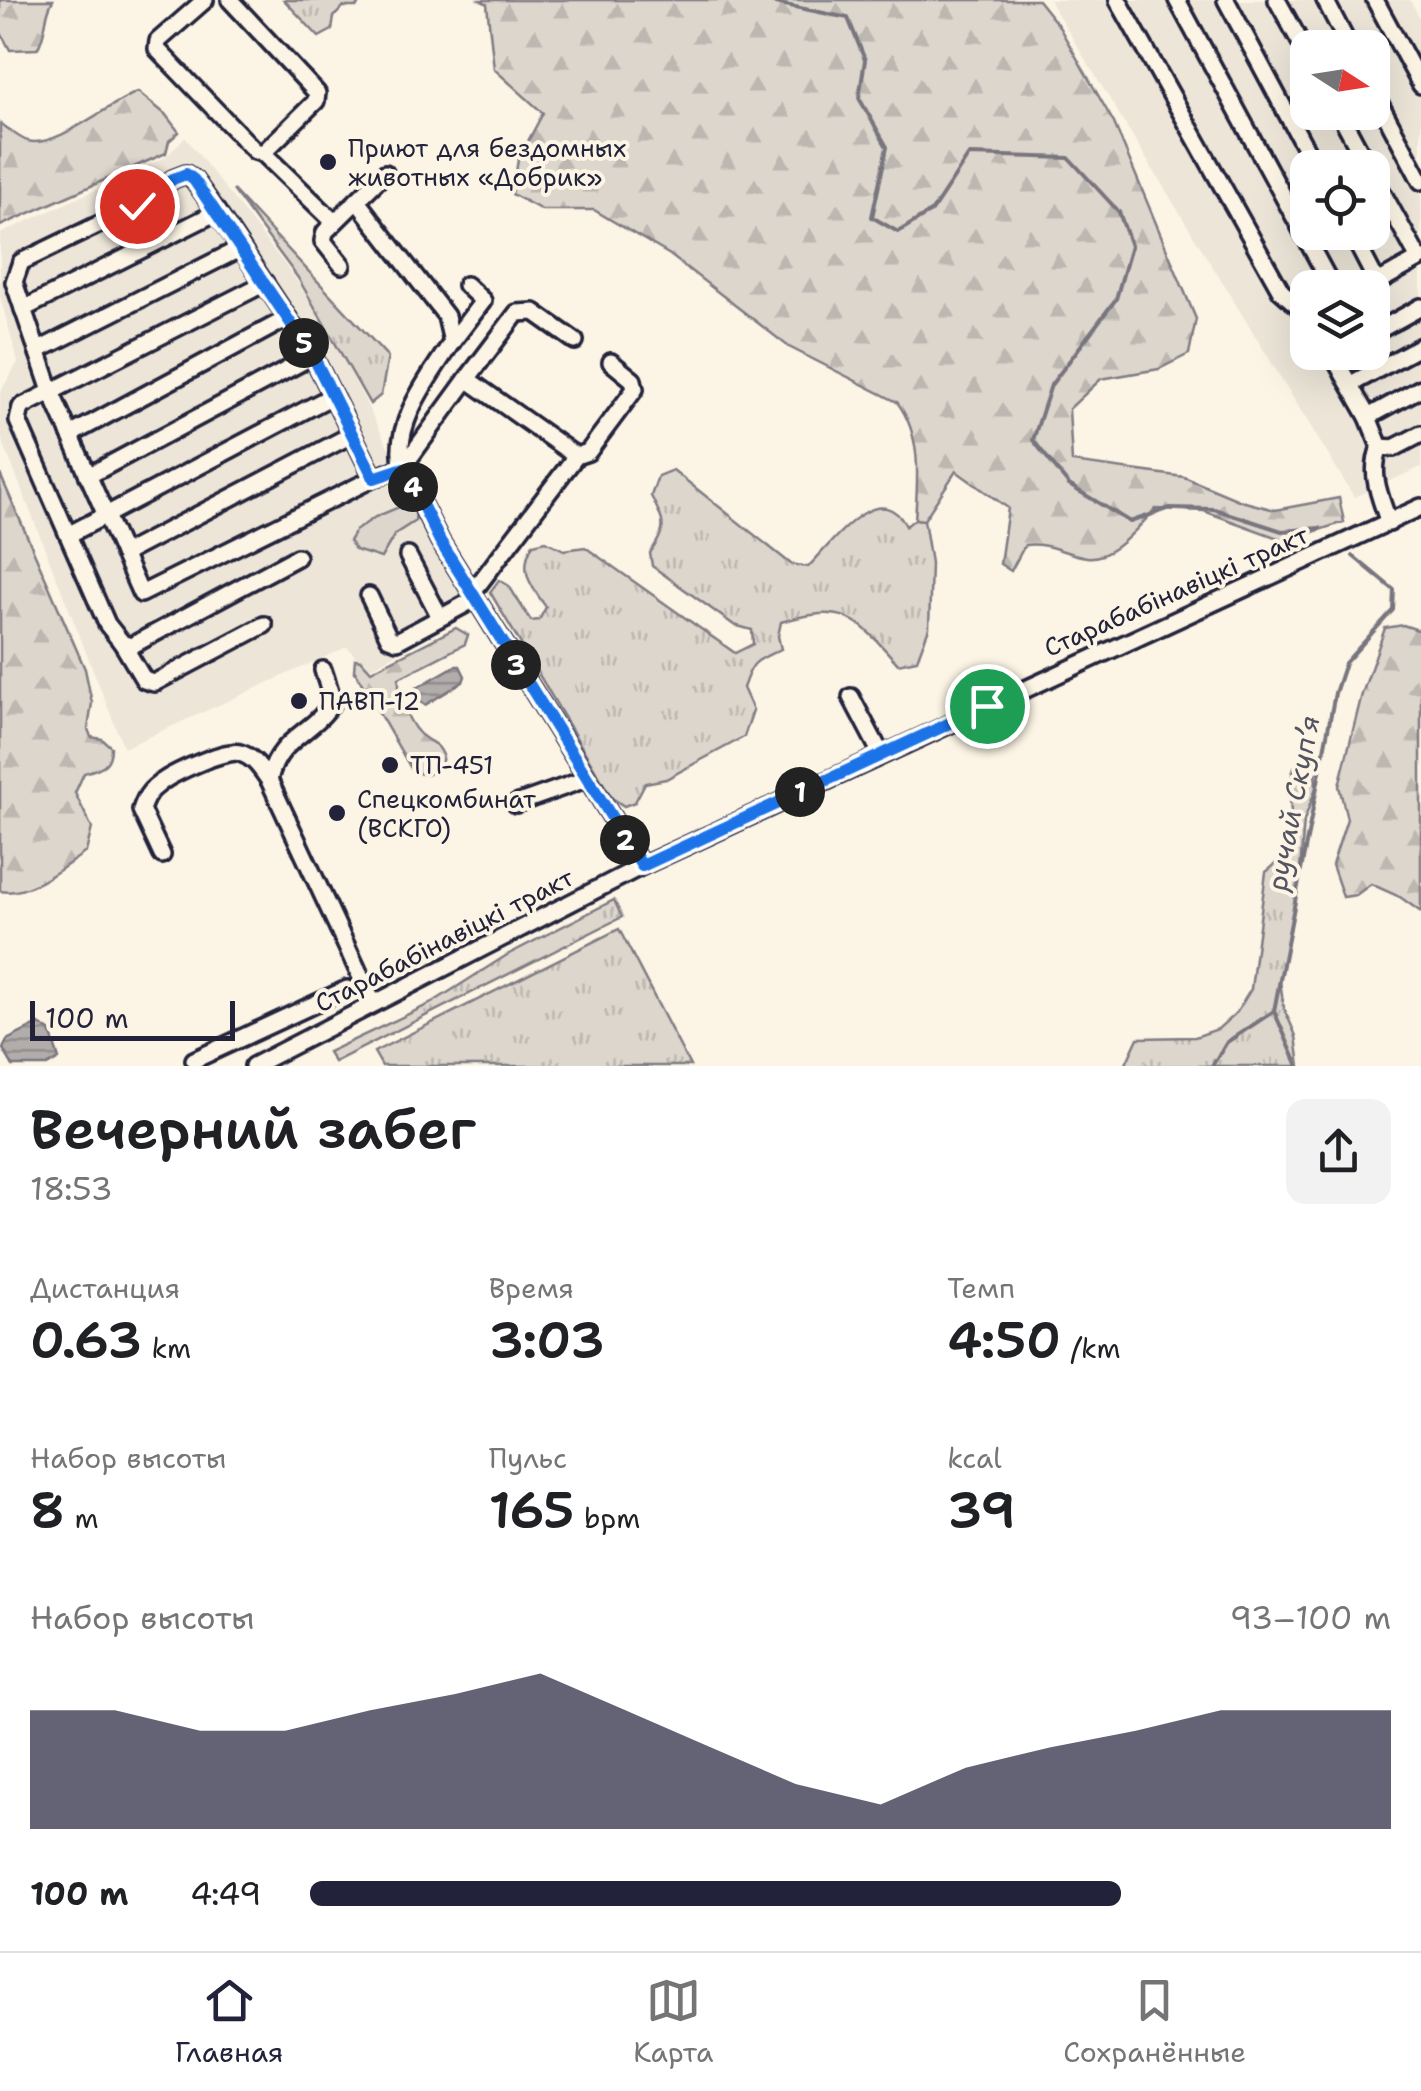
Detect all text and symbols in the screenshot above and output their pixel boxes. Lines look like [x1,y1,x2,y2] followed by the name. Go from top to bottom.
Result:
[1290,30,1390,130] north arrow
[1290,30,1390,370] map controls
[348,131,626,194] place label: Приют для бездомных животных «Добрик»
[1290,150,1390,250] button: locate
[317,151,339,173] marker: Приют для бездомных животных «Добрик»
[95,164,180,249] pin
[110,179,165,234] icon: check
[1290,270,1390,370] button: layers
[279,318,329,368] pin: 5
[295,324,313,362] text: 5
[388,462,438,512] pin: 4
[403,468,423,506] text: 4
[1039,517,1314,665] street label: Старабабінавіцкі тракт
[491,640,541,690] pin: 3
[506,646,526,684] text: 3
[945,664,1030,749] pin
[960,679,1015,734] icon: arrive
[319,684,420,718] place label: ПАВП-12
[288,690,310,712] marker: ПАВП-12
[1257,712,1329,895] water label: ручай Скупʼя
[410,748,493,782] place label: ТП-451
[379,754,401,776] marker: ТП-451
[775,767,825,817] pin: 1
[794,773,806,811] text: 1
[357,782,536,845] place label: Спецкомбинат (ВСКГО)
[326,802,348,824] marker: Спецкомбинат (ВСКГО)
[600,815,650,865] pin: 2
[615,821,635,859] text: 2
[309,860,579,1020] street label: Старабабінавіцкі тракт
[30,996,235,1040] scale bar
[45,999,129,1037] text: 100 m
[30,1092,476,1166] text: Вечерний забег
[1286,1099,1391,1204] button: share
[30,1167,113,1210] text: 18:53
[30,1269,180,1307] text: Дистанция
[489,1269,574,1307] text: Время
[947,1269,1015,1307] text: Темп
[30,1307,142,1374] text: 0.63
[489,1307,605,1374] text: 3:03
[947,1307,1061,1374] text: 4:50
[142,1329,191,1367] text: km
[1061,1329,1121,1367] text: /km
[30,1439,226,1477] text: Набор высоты
[489,1439,567,1477] text: Пульс
[947,1439,1002,1477] text: kcal
[30,1477,65,1544] text: 8
[489,1477,574,1544] text: 165
[947,1477,1015,1544] text: 39
[65,1499,99,1537] text: m
[574,1499,640,1537] text: bpm
[30,1596,255,1639] text: Набор высоты
[1230,1596,1391,1639] text: 93–100 m
[30,1872,129,1915] text: 100 m
[190,1872,261,1915] text: 4:49
[175,1973,283,2071] tab: Главная
[633,1973,713,2071] tab: Карта
[1063,1973,1246,2071] tab: Сохранённые

